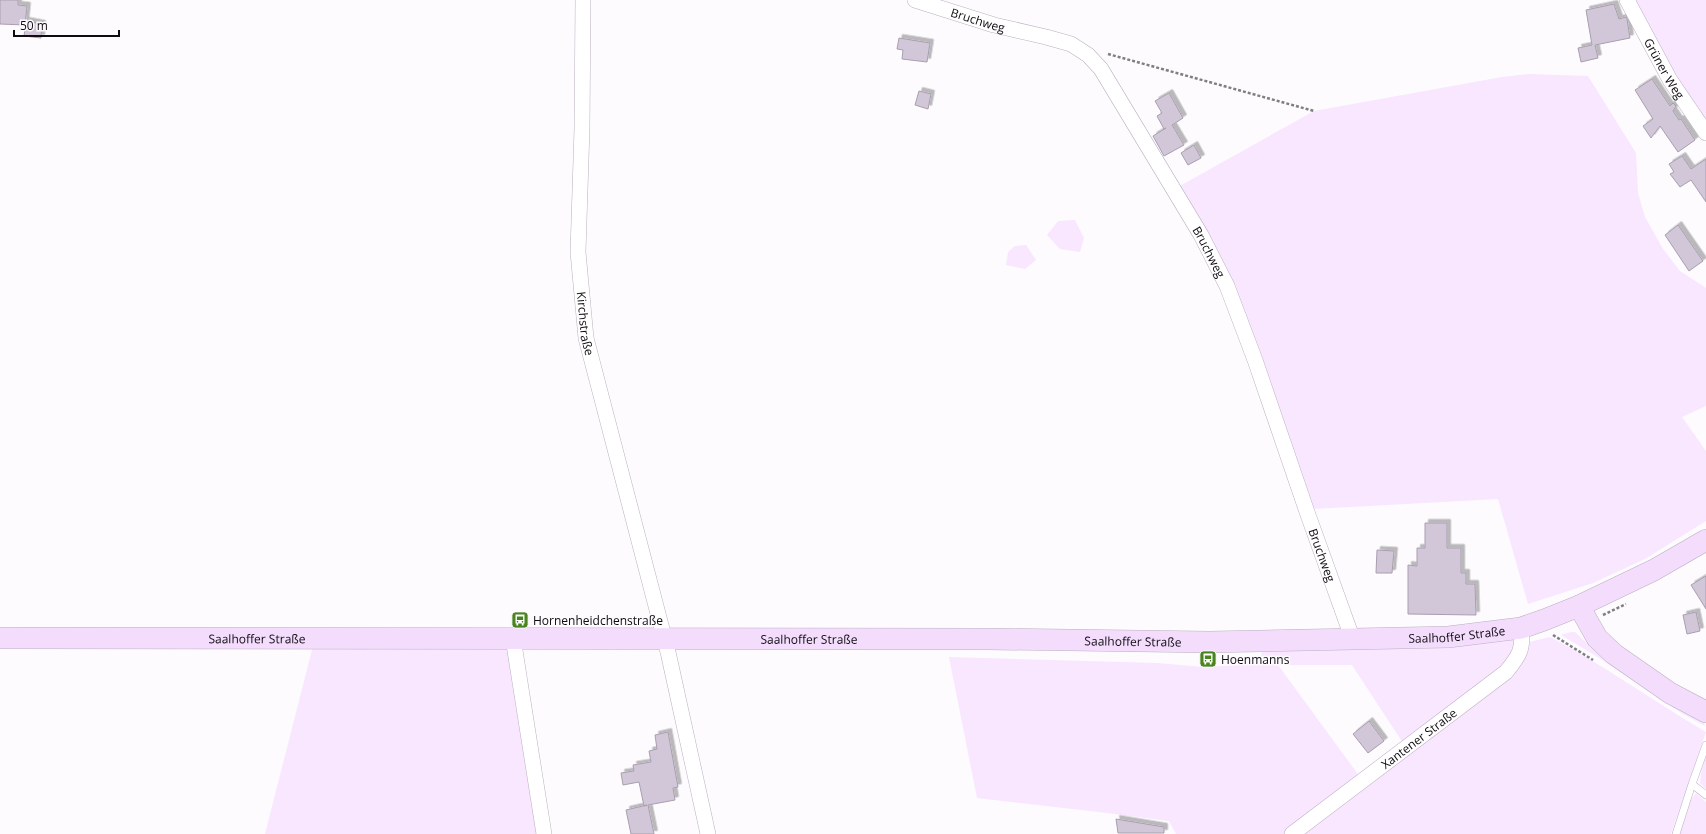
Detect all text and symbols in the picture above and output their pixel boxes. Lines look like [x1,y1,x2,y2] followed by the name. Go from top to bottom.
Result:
[949,3,1007,36] street label: Bruchweg
[14,12,119,38] scale bar
[20,17,48,34] text: 50 m
[1640,35,1689,102] street label: Grüner Weg
[1189,223,1230,281] street label: Bruchweg
[573,291,599,357] street label: Kirchstraße
[1305,526,1340,585] street label: Bruchweg
[510,610,530,630] bus stop icon: Hornenheidchenstraße
[533,612,663,629] place label: Hornenheidchenstraße
[1408,622,1506,646] street label: Saalhoffer Straße
[208,630,306,647] street label: Saalhoffer Straße
[760,630,858,647] street label: Saalhoffer Straße
[1084,632,1182,650] street label: Saalhoffer Straße
[1198,649,1218,669] bus stop icon: Hoenmanns
[1221,651,1290,668] place label: Hoenmanns
[1377,704,1460,772] street label: Xantener Straße

